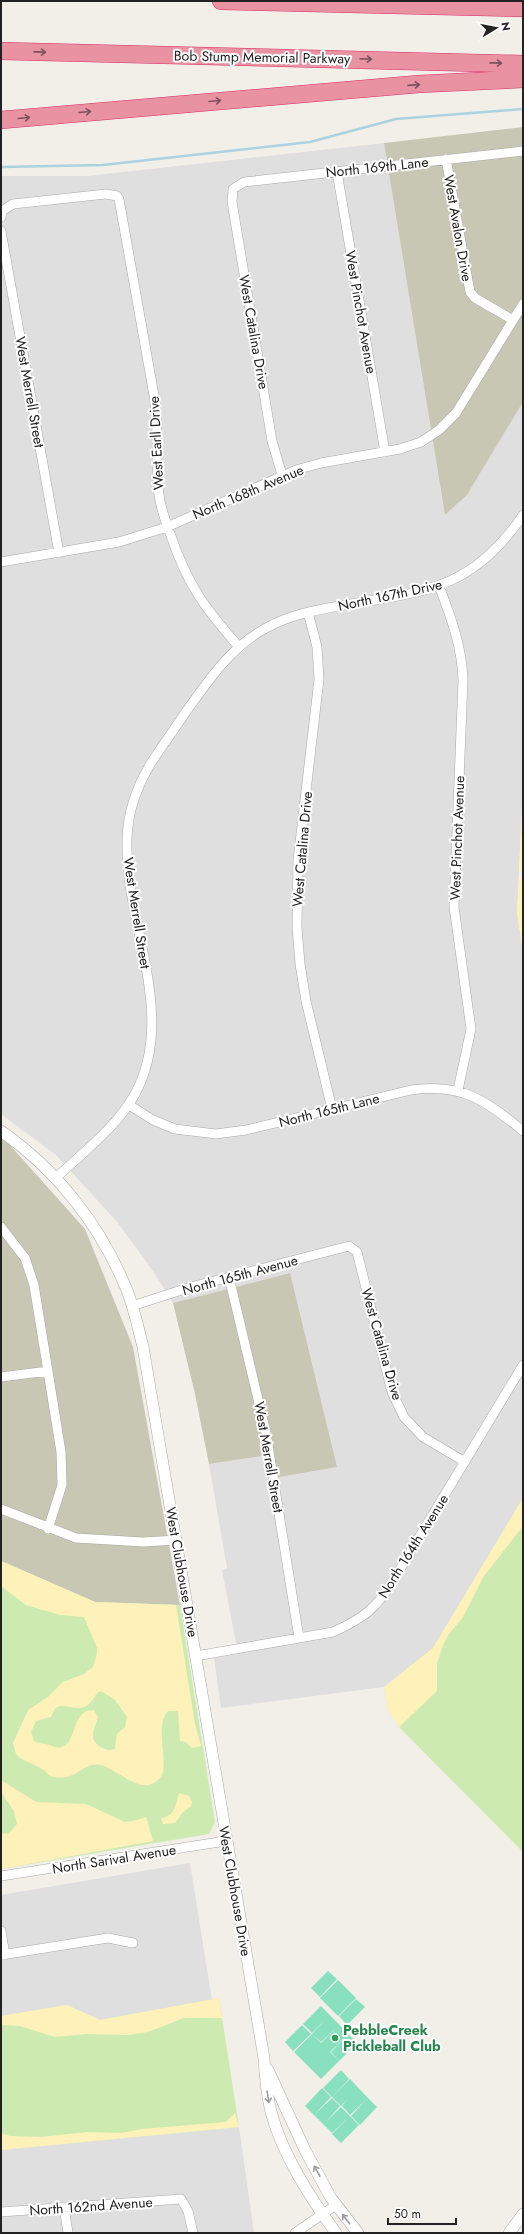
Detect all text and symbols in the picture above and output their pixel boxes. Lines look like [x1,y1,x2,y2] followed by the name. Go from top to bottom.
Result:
[476,8,516,48] north arrow
[497,21,514,32] text: N
[174,45,351,69] street label: Bob Stump Memorial Parkway
[33,48,46,56] one-way arrow
[359,56,372,63] one-way arrow
[489,59,502,67] one-way arrow
[407,81,420,88] one-way arrow
[208,98,221,105] one-way arrow
[78,109,91,116] one-way arrow
[17,114,30,121] one-way arrow
[325,152,429,182] street label: North 169th Lane
[439,173,477,283] street label: West Avalon Drive
[340,249,382,375] street label: West Pinchot Avenue
[234,273,274,391] street label: West Catalina Drive
[10,335,50,450] street label: West Merrell Street
[144,395,168,491] street label: West Earll Drive
[189,460,307,524] street label: North 168th Avenue
[336,574,444,616] street label: North 167th Drive
[445,775,469,901] street label: West Pinchot Avenue
[287,790,317,908] street label: West Catalina Drive
[118,856,156,971] street label: West Merrell Street
[277,1088,381,1132] street label: North 165th Lane
[180,1250,300,1300] street label: North 165th Avenue
[356,1286,408,1402] street label: West Catalina Drive
[249,1400,289,1515] street label: West Merrell Street
[373,1490,453,1602] street label: North 164th Avenue
[161,1505,203,1639] street label: West Clubhouse Drive
[214,1824,256,1958] street label: West Clubhouse Drive
[51,1839,177,1879] street label: North Sarival Avenue
[343,2020,441,2056] place label: PebbleCreek Pickleball Club
[330,2033,340,2043] marker: PebbleCreek Pickleball Club
[264,2090,272,2103] one-way arrow
[312,2166,320,2178] one-way arrow
[29,2192,153,2220] street label: North 162nd Avenue
[388,2200,456,2226] scale bar
[394,2205,421,2223] text: 50 m
[342,2214,351,2225] one-way arrow

